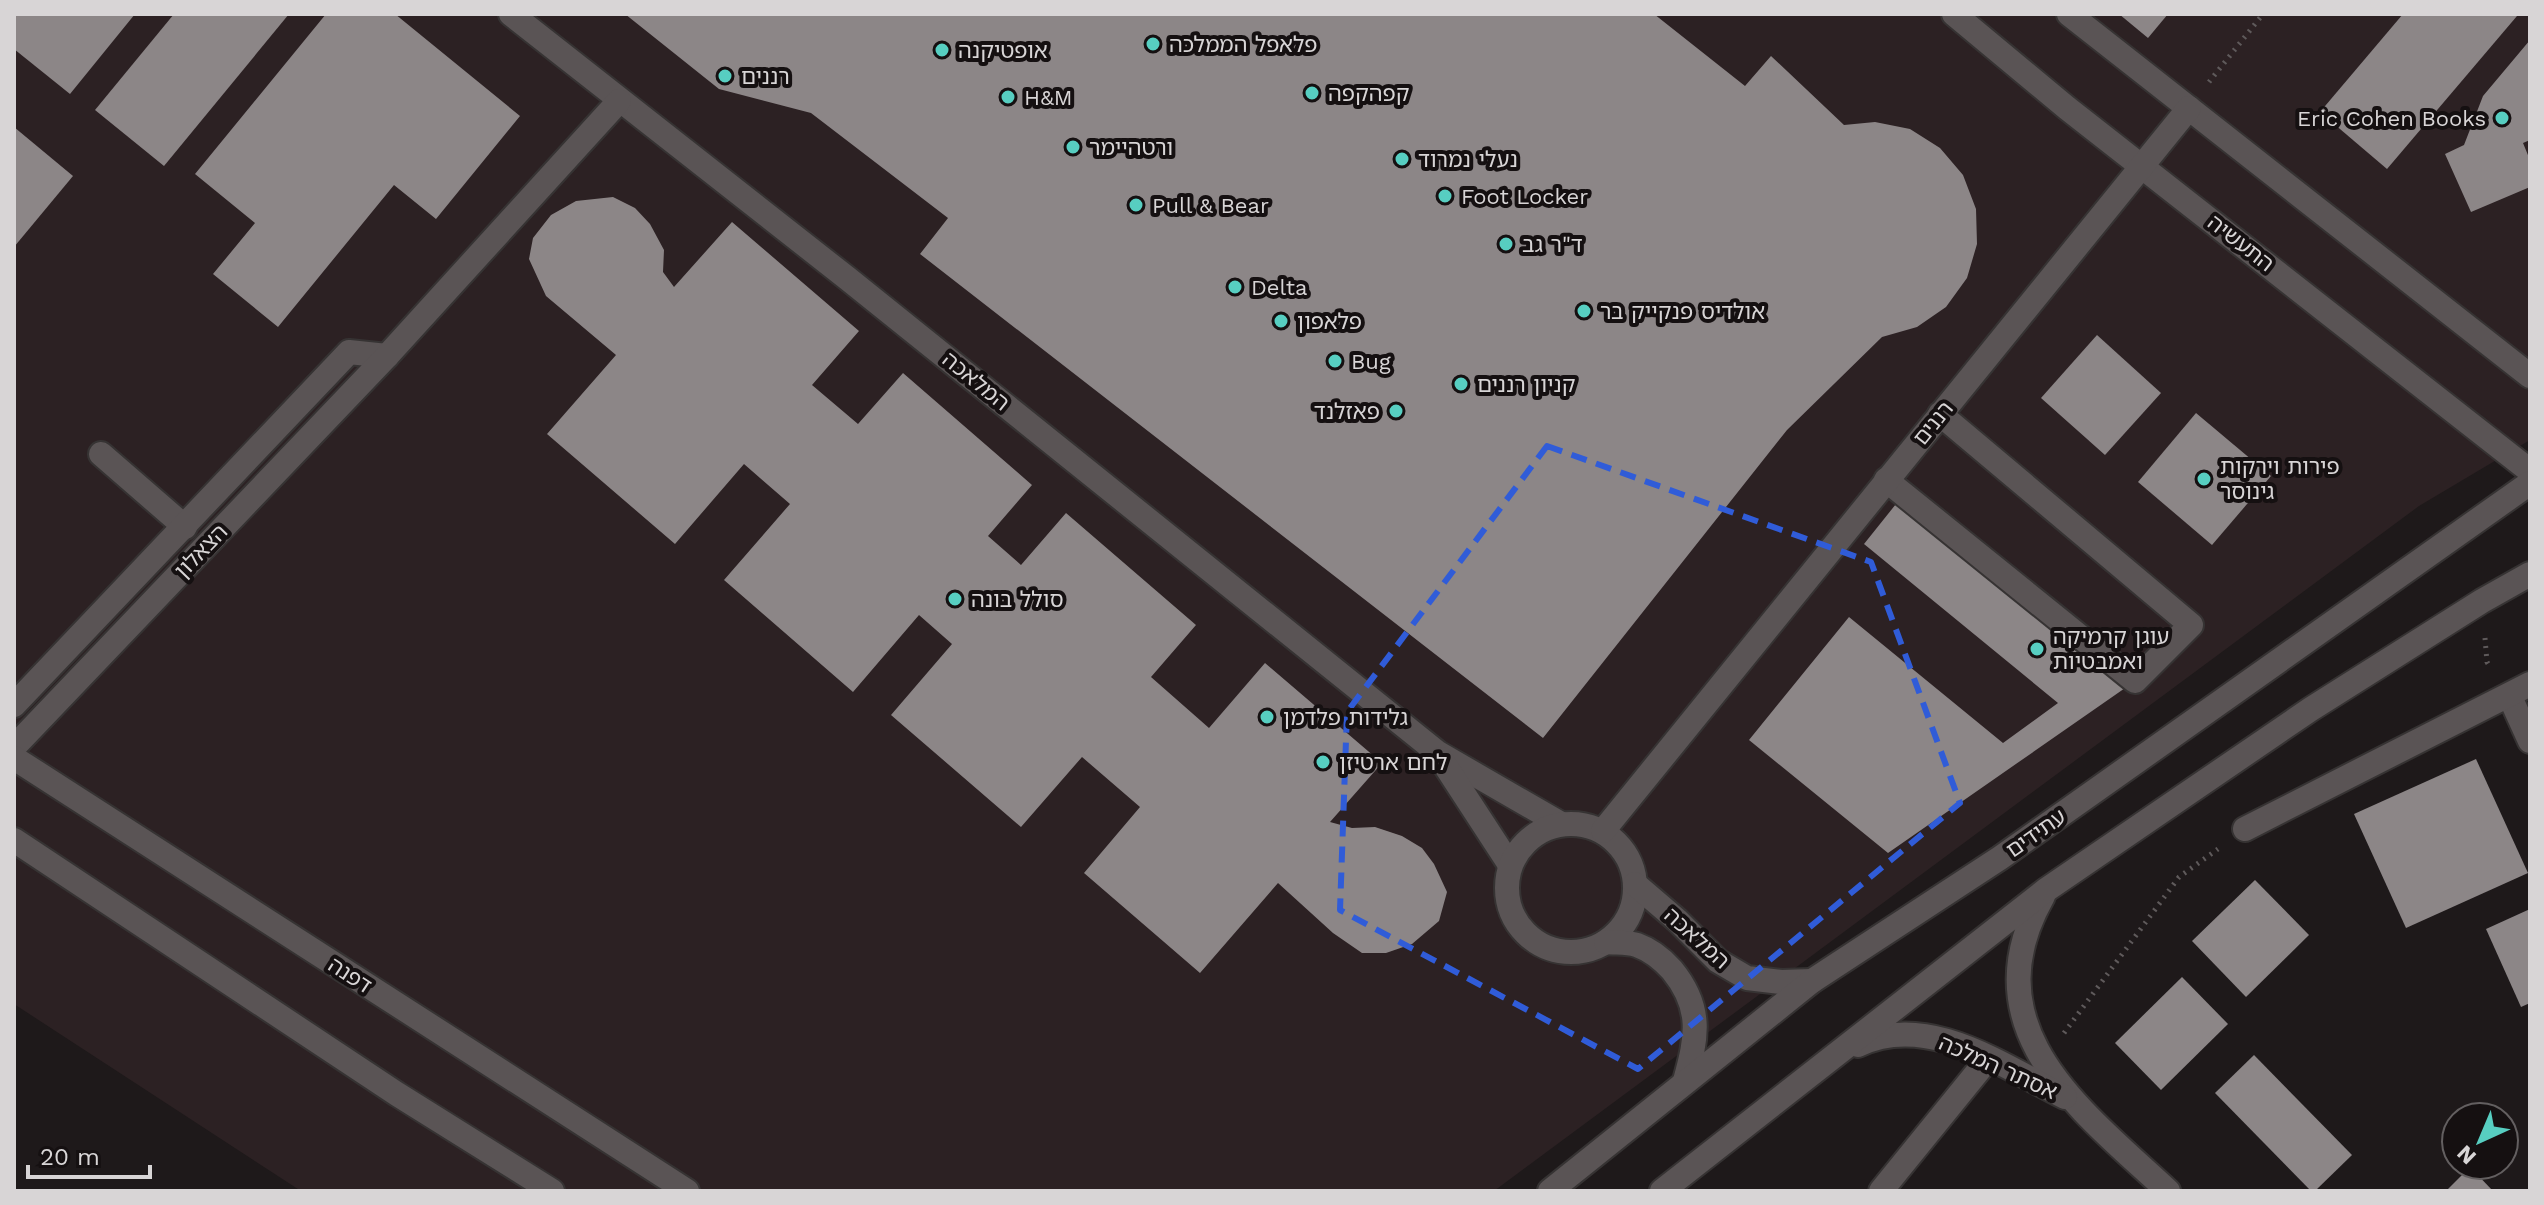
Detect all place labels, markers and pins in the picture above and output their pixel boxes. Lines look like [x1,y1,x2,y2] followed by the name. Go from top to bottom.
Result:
[1169,32,1317,57] place label: פלאפל הממלכה
[1144,35,1162,53] marker: פלאפל הממלכה
[958,38,1048,63] place label: אופטיקנה
[933,41,951,59] marker: אופטיקנה
[741,64,790,89] place label: רננים
[716,67,734,85] marker: רננים
[1328,81,1410,106] place label: קפהקפה
[1303,84,1321,102] marker: קפהקפה
[1024,85,1073,110] place label: H&M
[999,88,1017,106] marker: H&M
[2297,106,2486,131] place label: Eric Cohen Books
[2493,109,2511,127] marker: Eric Cohen Books
[1089,135,1173,160] place label: ורטהיימר
[1064,138,1082,156] marker: ורטהיימר
[1418,147,1518,172] place label: נעלי נמרוד
[1393,150,1411,168] marker: נעלי נמרוד
[1461,184,1588,209] place label: Foot Locker
[1436,187,1454,205] marker: Foot Locker
[1152,193,1269,218] place label: Pull & Bear
[1127,196,1145,214] marker: Pull & Bear
[1522,232,1583,257] place label: ד"ר גב
[1497,235,1515,253] marker: ד"ר גב
[1251,275,1308,300] place label: Delta
[1226,278,1244,296] marker: Delta
[1600,299,1765,324] place label: אולדיס פנקייק בר
[1575,302,1593,320] marker: אולדיס פנקייק בר
[1297,309,1362,334] place label: פלאפון
[1272,312,1290,330] marker: פלאפון
[1351,349,1391,374] place label: Bug
[1326,352,1344,370] marker: Bug
[1477,372,1576,397] place label: קניון רננים
[1452,375,1470,393] marker: קניון רננים
[1314,399,1380,424] place label: פאזלנד
[1387,402,1405,420] marker: פאזלנד
[2220,454,2340,504] place label: פירות וירקות גינוסר
[2195,470,2213,488] marker: פירות וירקות גינוסר
[971,587,1064,612] place label: סולל בונה
[946,590,964,608] marker: סולל בונה
[2053,624,2169,674] place label: עוגן קרמיקה ואמבטיות
[2028,640,2046,658] marker: עוגן קרמיקה ואמבטיות
[1283,705,1408,730] place label: גלידות פלדמן
[1258,708,1276,726] marker: גלידות פלדמן
[1339,750,1448,775] place label: לחם ארטיזן
[1314,753,1332,771] marker: לחם ארטיזן

